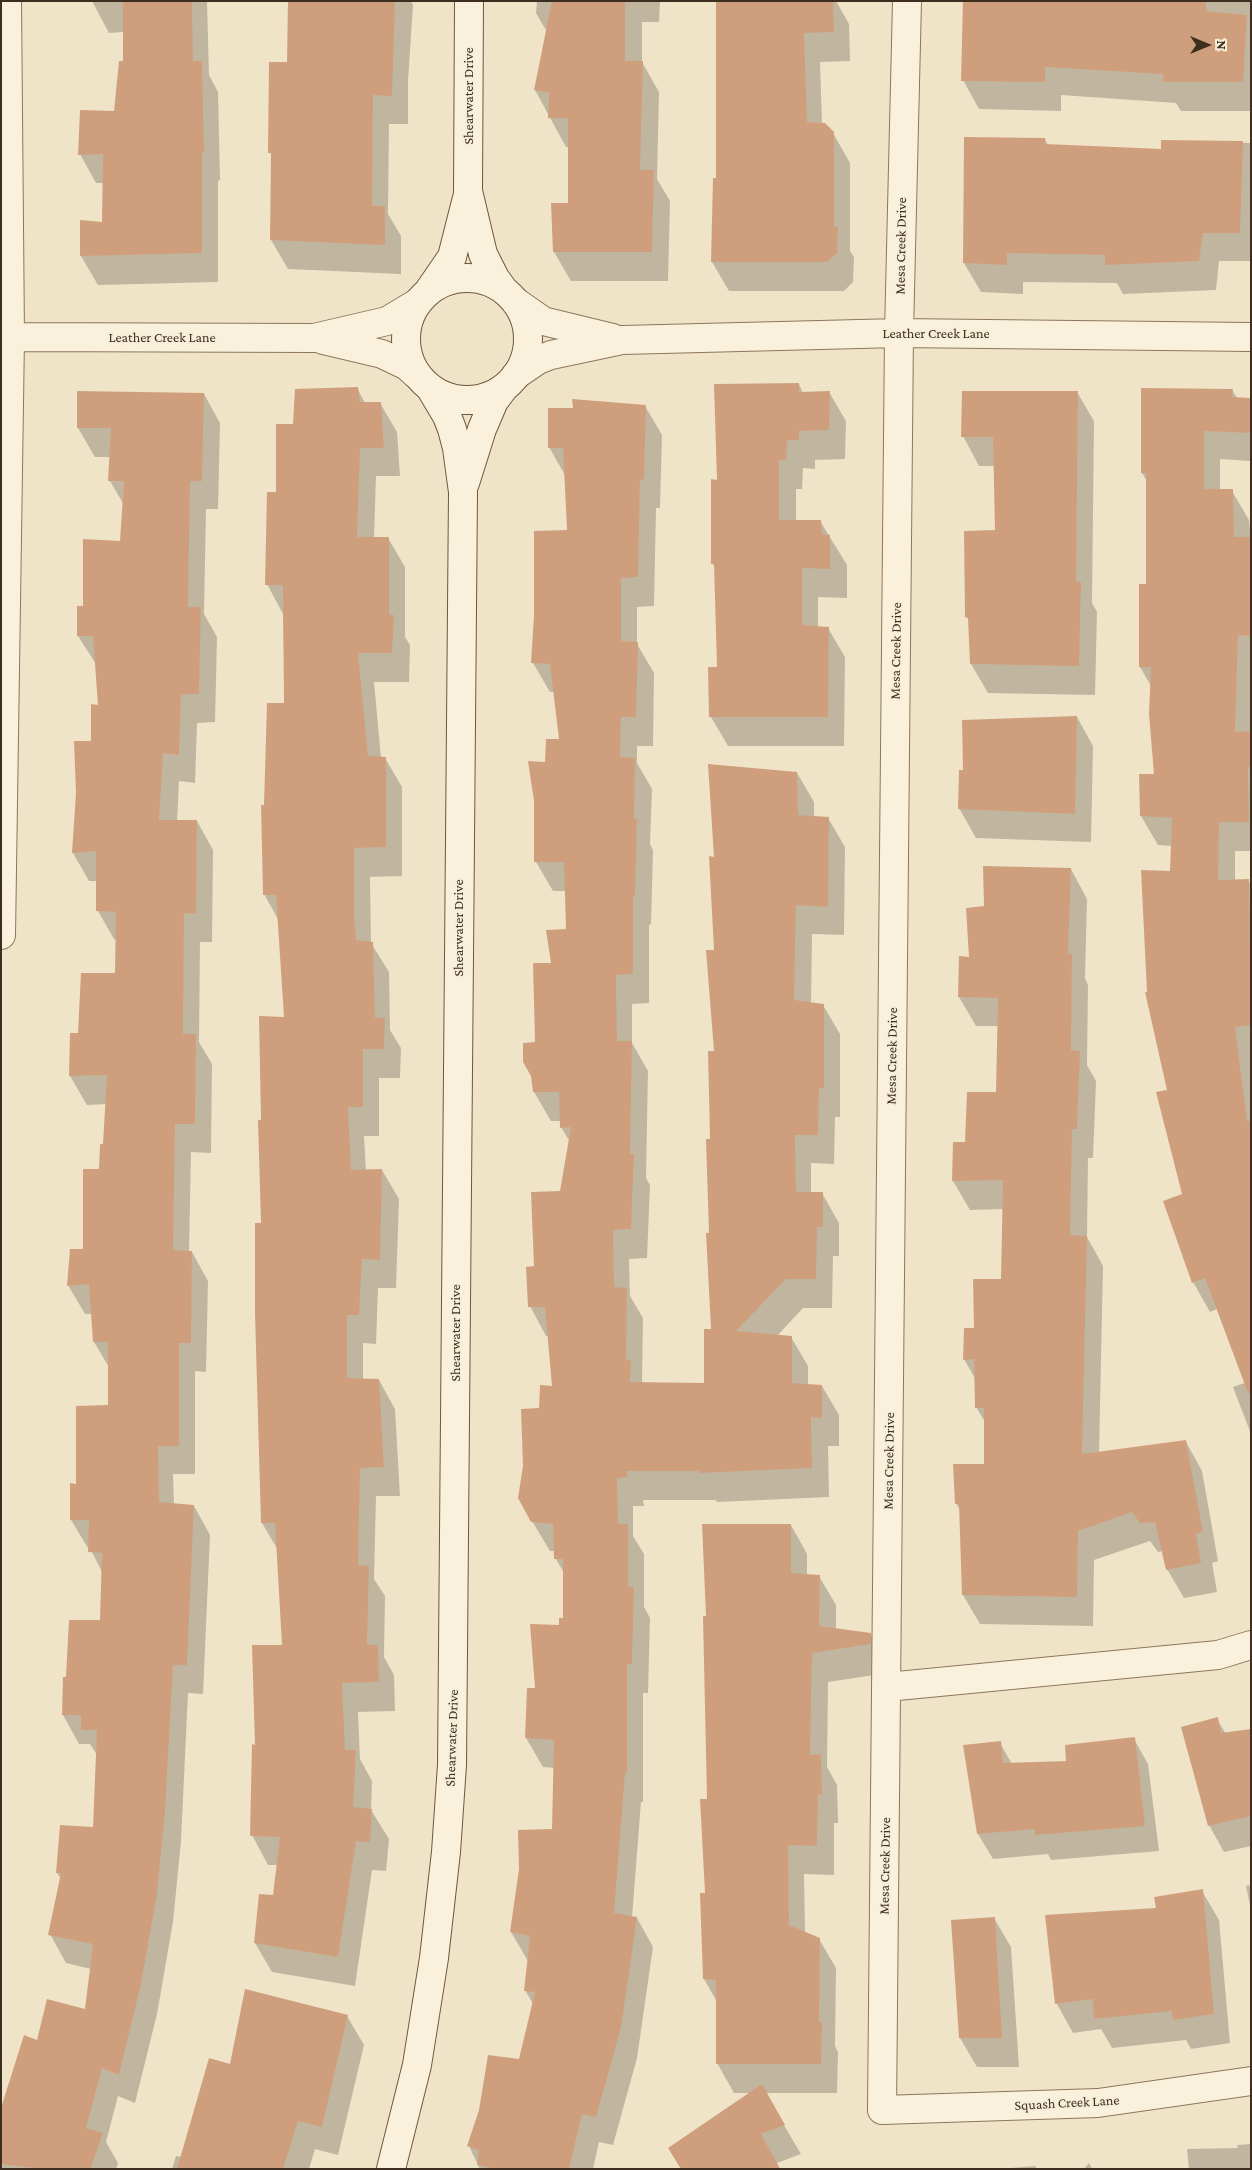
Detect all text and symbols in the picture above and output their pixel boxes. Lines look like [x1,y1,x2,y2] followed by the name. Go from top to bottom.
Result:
[1182,20,1232,70] north arrow
[1214,40,1230,50] text: N
[461,47,477,145] street label: Shearwater Drive
[892,197,910,295] street label: Mesa Creek Drive
[882,326,990,342] street label: Leather Creek Lane
[108,330,216,346] street label: Leather Creek Lane
[887,602,905,700] street label: Mesa Creek Drive
[451,879,467,977] street label: Shearwater Drive
[883,1007,901,1105] street label: Mesa Creek Drive
[448,1284,464,1382] street label: Shearwater Drive
[880,1412,898,1510] street label: Mesa Creek Drive
[442,1689,462,1787] street label: Shearwater Drive
[876,1817,894,1915] street label: Mesa Creek Drive
[1014,2092,1120,2114] street label: Squash Creek Lane

